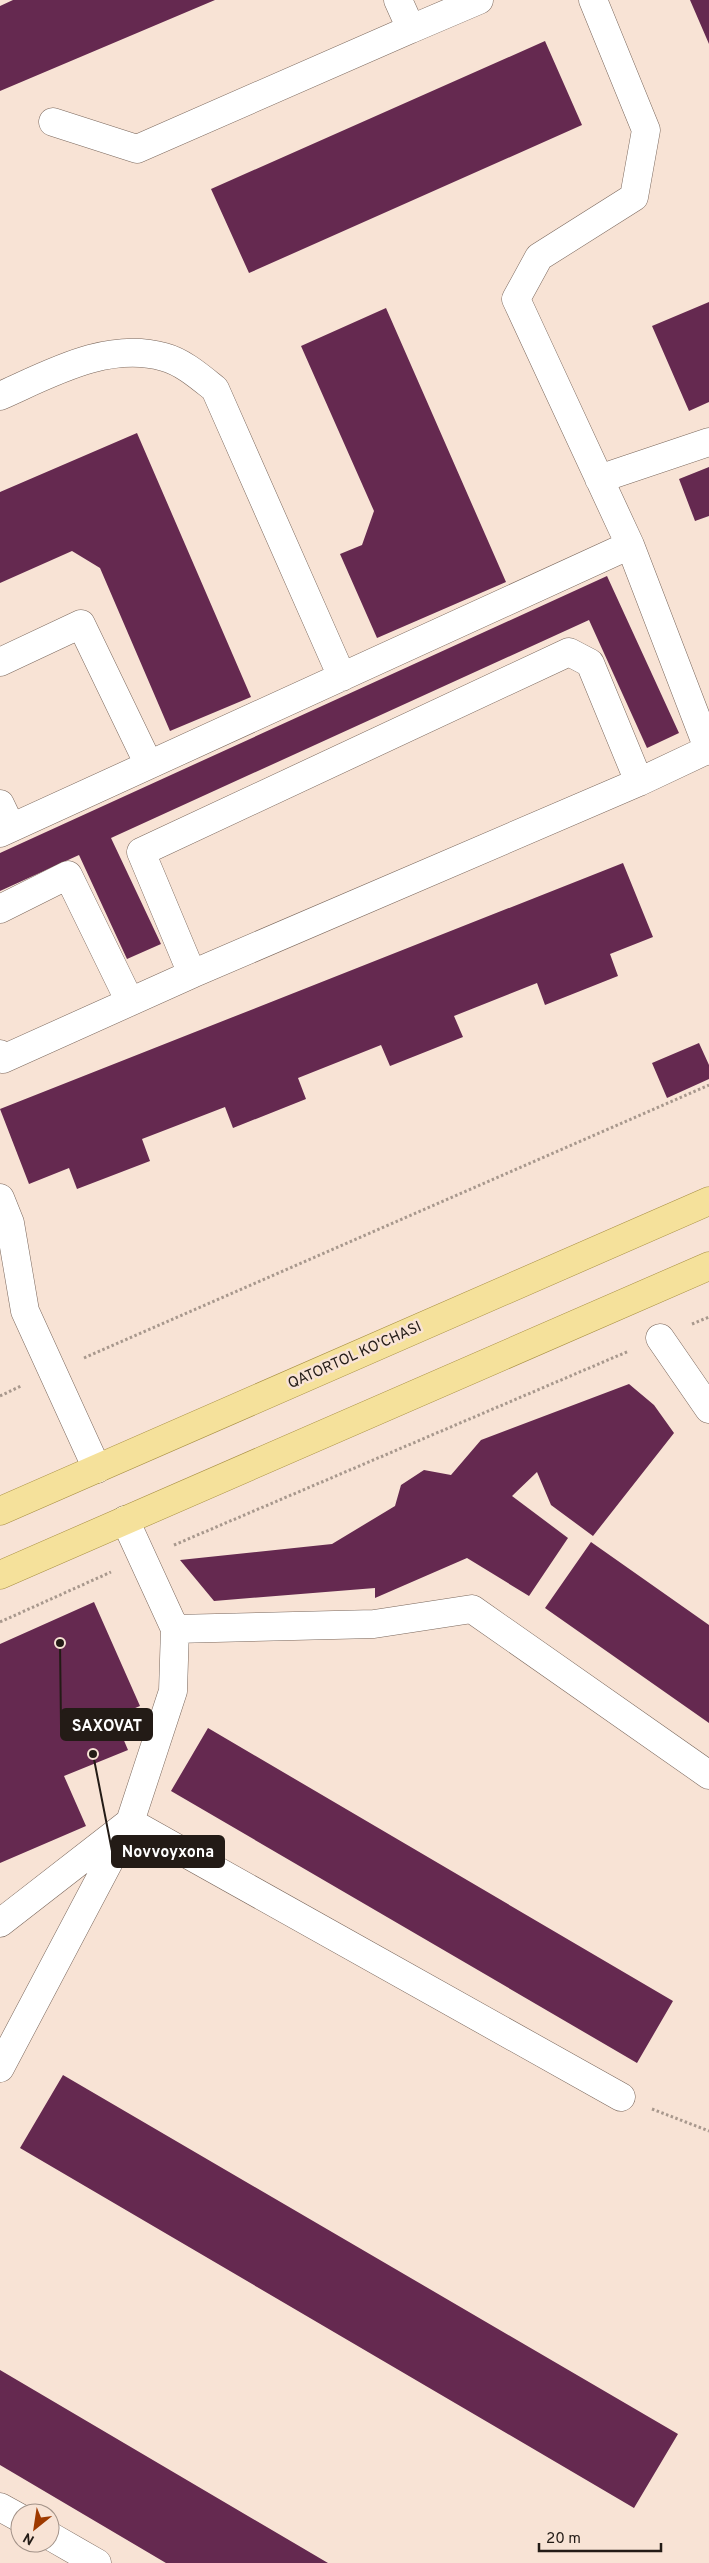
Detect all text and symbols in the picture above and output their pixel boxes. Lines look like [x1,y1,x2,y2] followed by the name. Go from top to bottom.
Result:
[285,1318,425,1394] street label: QATORTOL KO'CHASI
[61,1709,152,1740] callout: SAXOVAT
[72,1717,143,1737] text: SAXOVAT
[112,1836,224,1867] callout: Novvoyxona
[122,1843,214,1863] text: Novvoyxona
[10,2503,60,2553] north arrow
[539,2520,662,2552] scale bar
[21,2528,38,2548] text: N
[546,2530,581,2549] text: 20 m

